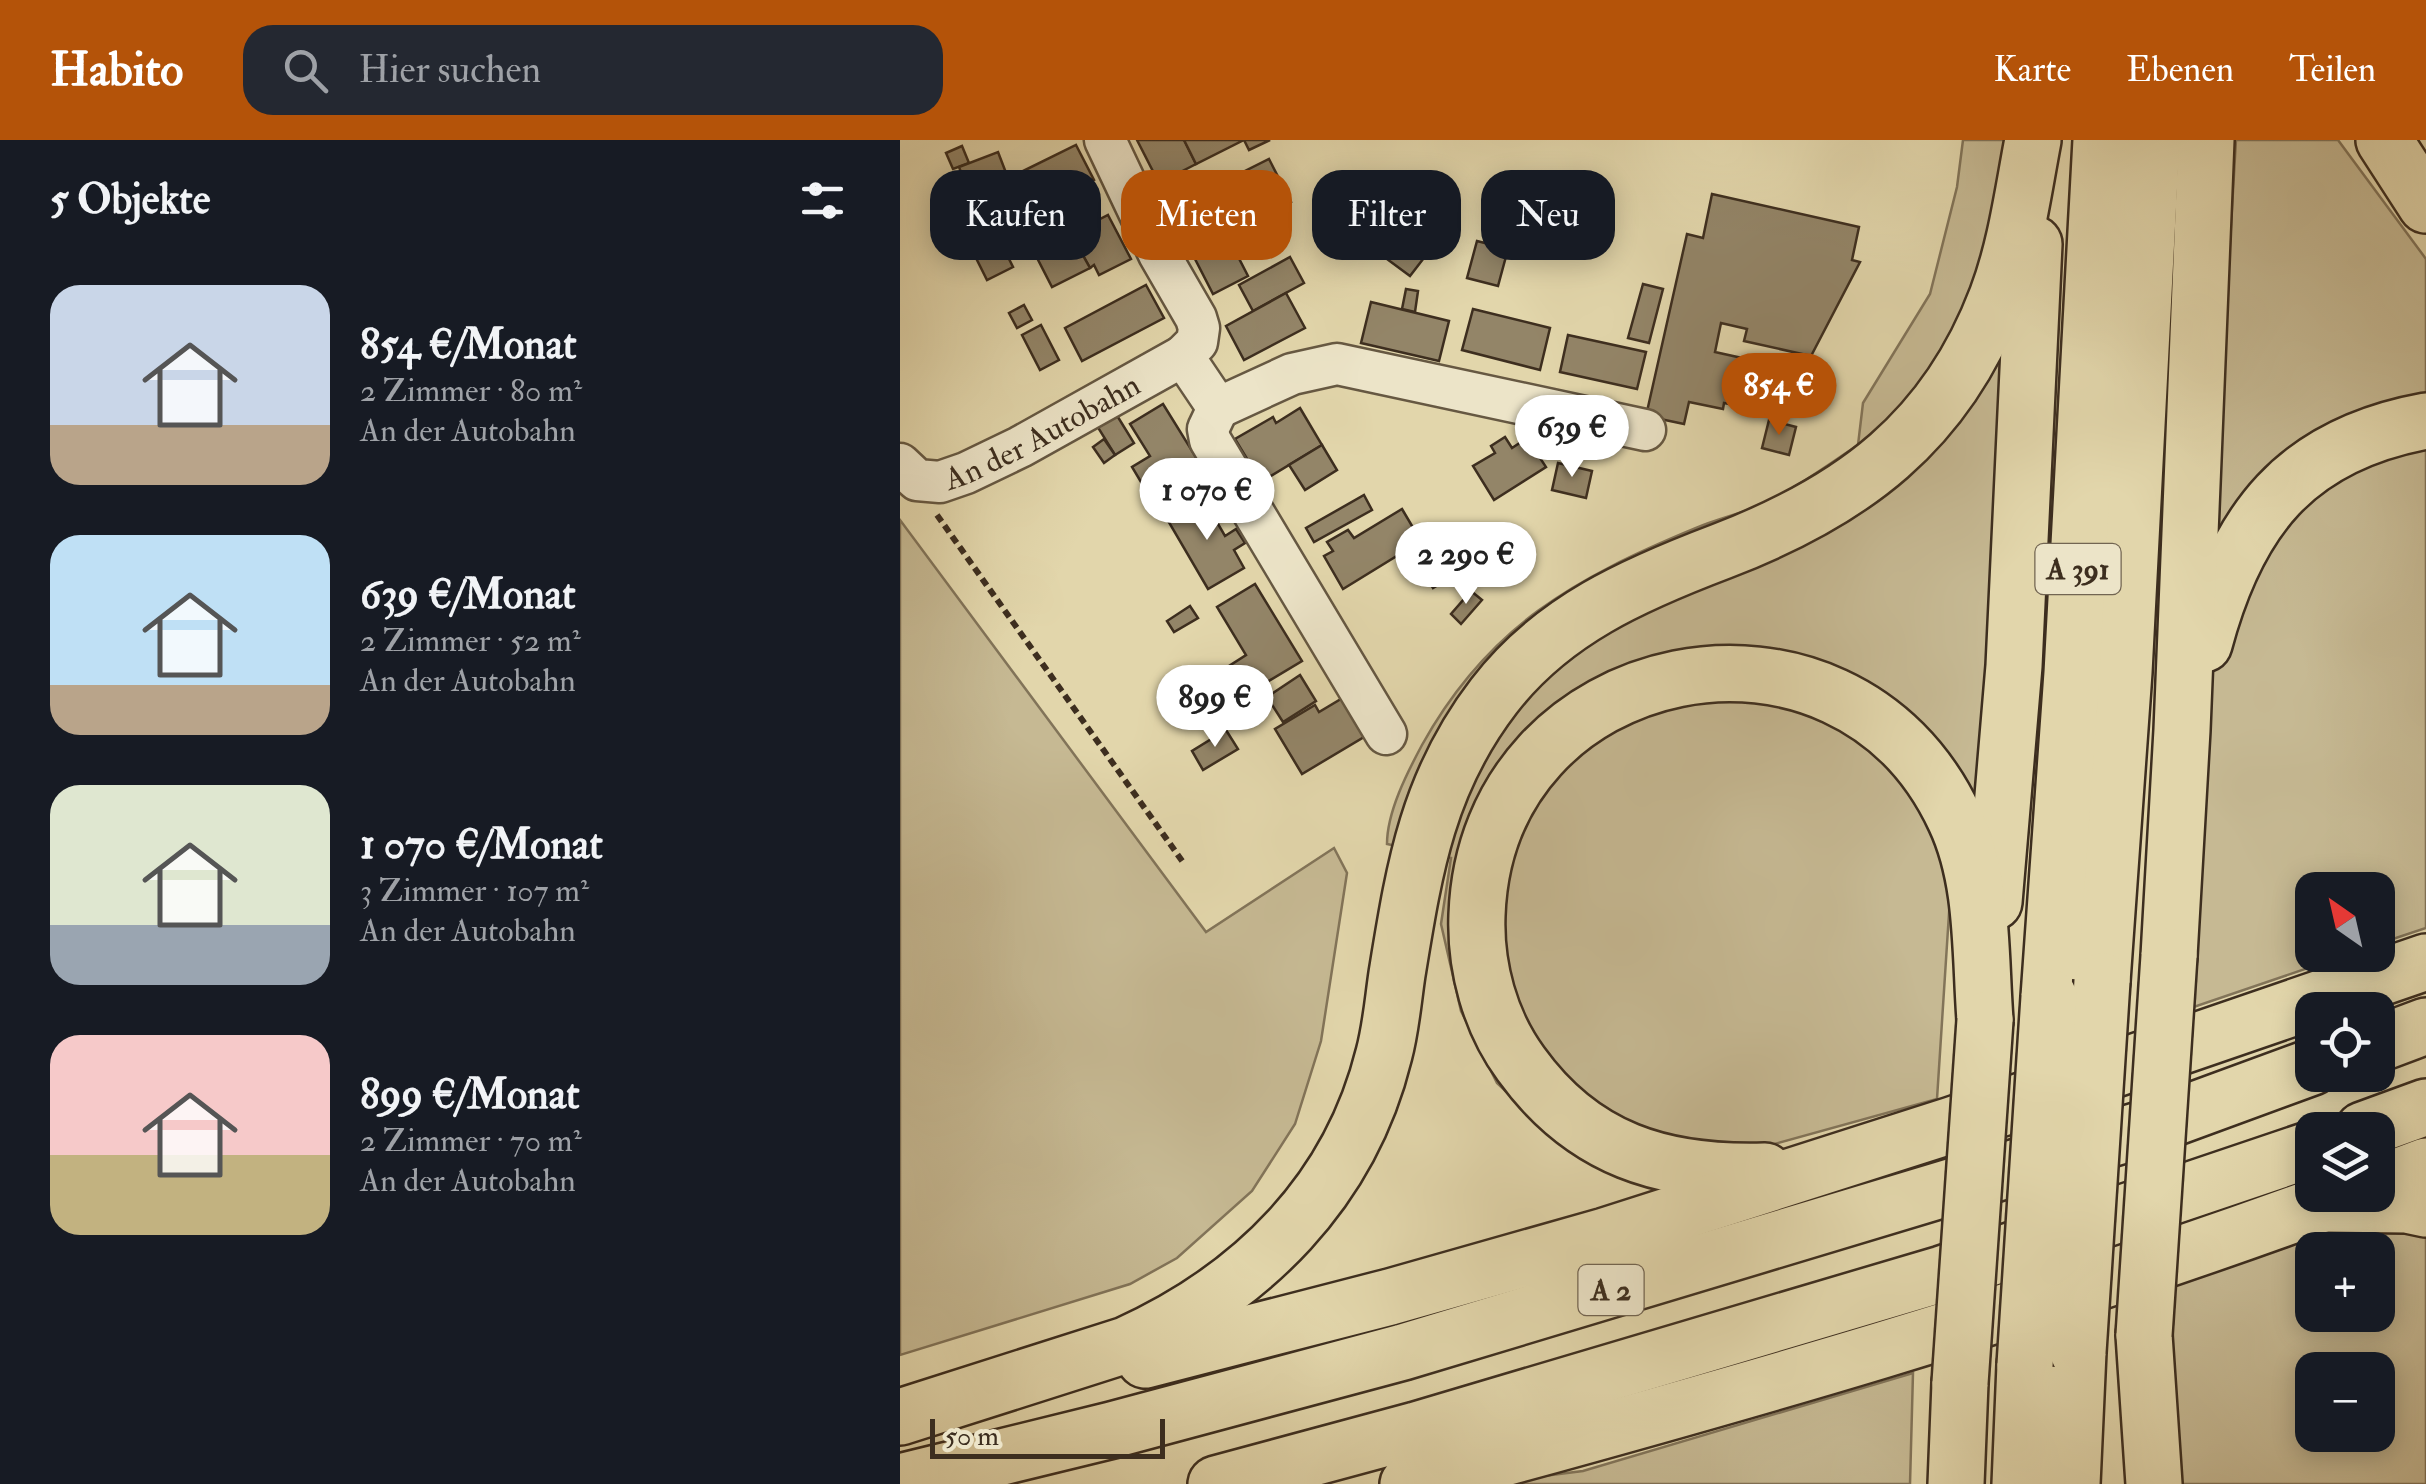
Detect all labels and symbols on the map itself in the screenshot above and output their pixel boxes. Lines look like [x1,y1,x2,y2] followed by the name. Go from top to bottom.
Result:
[1709,353,1849,438] pin: 854 €
[938,365,1147,500] street label: An der Autobahn
[1502,395,1642,480] pin: 639 €
[1115,458,1299,543] pin: 1 070 €
[1374,522,1558,607] pin: 2 290 €
[2036,544,2120,594] road number: A 391
[1145,665,1285,750] pin: 899 €
[2295,872,2395,972] north arrow
[1578,1265,1644,1315] road number: A 2
[930,1414,1165,1458] scale bar

